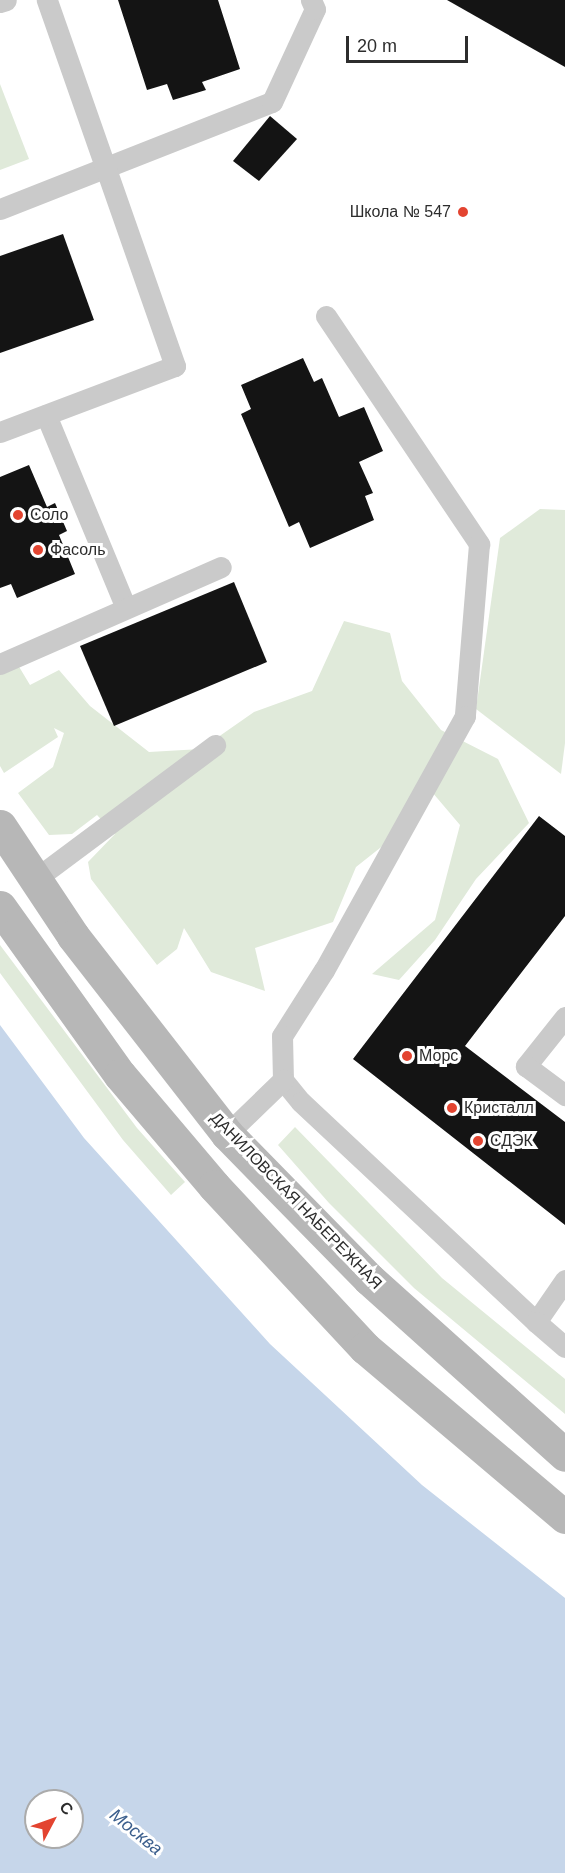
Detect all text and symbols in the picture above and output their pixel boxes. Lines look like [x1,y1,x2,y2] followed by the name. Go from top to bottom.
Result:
[349,24,470,62] scale bar
[357,36,397,56] text: 20 m
[350,202,451,222] place label: Школа № 547
[456,205,470,219] marker: Школа № 547
[30,505,69,525] place label: Соло
[11,508,25,522] marker: Соло
[50,540,105,560] place label: Фасоль
[31,543,45,557] marker: Фасоль
[419,1046,458,1066] place label: Морс
[400,1049,414,1063] marker: Морс
[464,1098,534,1118] place label: Кристалл
[445,1101,459,1115] marker: Кристалл
[206,1109,386,1293] street label: ДАНИЛОВСКАЯ НАБЕРЕЖНАЯ
[490,1131,533,1151] place label: СДЭК
[471,1134,485,1148] marker: СДЭК
[24,1789,84,1849] north arrow
[56,1798,77,1818] text: С
[105,1804,167,1860] water label: Москва

